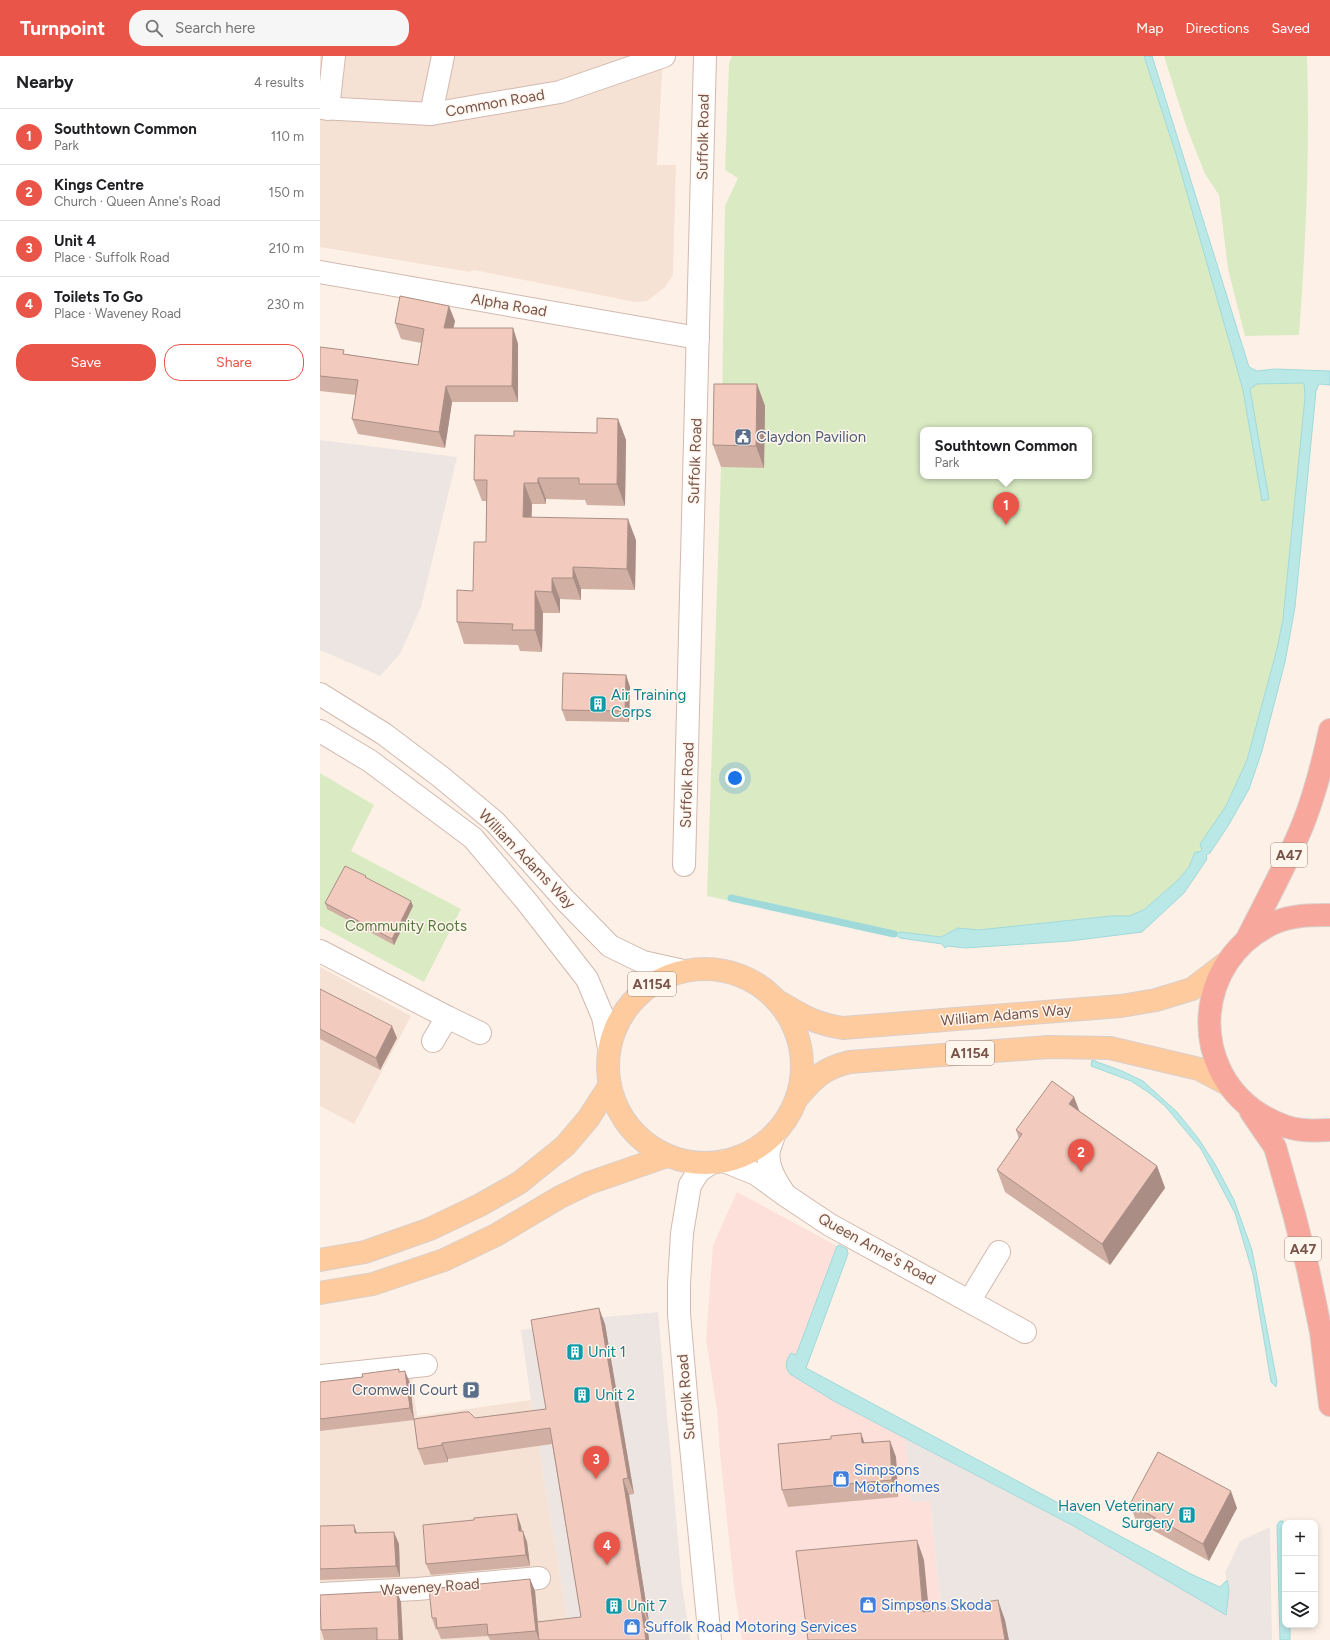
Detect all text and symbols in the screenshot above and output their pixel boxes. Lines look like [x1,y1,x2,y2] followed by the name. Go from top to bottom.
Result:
[129,10,409,46] search box
[20,17,105,40] text: Turnpoint
[143,17,165,39] icon: search
[175,19,255,37] text: Search here
[1136,20,1164,37] text: Map
[1186,20,1249,37] text: Directions
[1271,20,1310,37] text: Saved
[16,72,74,92] text: Nearby
[254,75,304,90] text: 4 results
[444,85,546,121] street label: Common Road
[693,94,713,180] street label: Suffolk Road
[54,120,197,138] text: Southtown Common
[26,129,32,144] text: 1
[271,129,304,144] text: 110 m
[54,138,79,153] text: Park
[54,176,144,194] text: Kings Centre
[25,185,33,200] text: 2
[269,185,304,200] text: 150 m
[54,194,221,209] text: Church · Queen Anne's Road
[54,232,96,250] text: Unit 4
[25,241,33,256] text: 3
[269,241,304,256] text: 210 m
[54,250,170,265] text: Place · Suffolk Road
[54,288,143,306] text: Toilets To Go
[470,289,548,321] street label: Alpha Road
[25,297,33,312] text: 4
[267,297,304,312] text: 230 m
[54,306,181,321] text: Place · Waveney Road
[16,344,156,381] button: Save
[164,344,304,381] button: Share
[685,418,705,504] street label: Suffolk Road
[733,427,753,447] public building icon: Claydon Pavilion
[920,427,1092,479] popup
[756,428,866,446] place label: Claydon Pavilion
[935,437,1077,455] text: Southtown Common
[935,455,959,470] text: Park
[993,492,1019,525] pin: 1
[611,686,686,721] place label: Air Training Corps
[588,694,608,714] building icon: Air Training Corps
[677,742,697,828] street label: Suffolk Road
[725,768,745,788] your location
[475,806,579,913] street label: William Adams Way
[1271,843,1307,867] road number: A47
[345,917,467,935] park label: Community Roots
[628,972,676,996] road number: A1154
[940,1000,1072,1030] street label: William Adams Way
[946,1041,994,1065] road number: A1154
[1068,1139,1094,1172] pin: 2
[815,1209,939,1289] street label: Queen Anne's Road
[1285,1237,1321,1261] road number: A47
[565,1342,585,1362] building icon: Unit 1
[588,1343,626,1361] place label: Unit 1
[673,1353,699,1441] street label: Suffolk Road
[461,1380,481,1400] parking icon: Cromwell Court
[352,1381,458,1399] place label: Cromwell Court
[572,1385,592,1405] building icon: Unit 2
[595,1386,635,1404] place label: Unit 2
[583,1446,609,1479] pin: 3
[854,1461,940,1496] place label: Simpsons Motorhomes
[831,1469,851,1489] shop icon: Simpsons Motorhomes
[1058,1497,1174,1532] place label: Haven Veterinary Surgery
[1177,1505,1197,1525] building icon: Haven Veterinary Surgery
[1282,1520,1318,1628] map controls
[1282,1520,1318,1556] button: +
[594,1532,620,1565] pin: 4
[1282,1556,1318,1592] button: −
[380,1575,480,1599] street label: Waveney Road
[1282,1592,1318,1628] button: layers
[858,1595,878,1615] shop icon: Simpsons Skoda
[604,1596,624,1616] building icon: Unit 7
[881,1596,992,1614] place label: Simpsons Skoda
[627,1597,667,1615] place label: Unit 7
[622,1617,642,1637] shop icon: Suffolk Road Motoring Services
[645,1618,857,1636] place label: Suffolk Road Motoring Services

